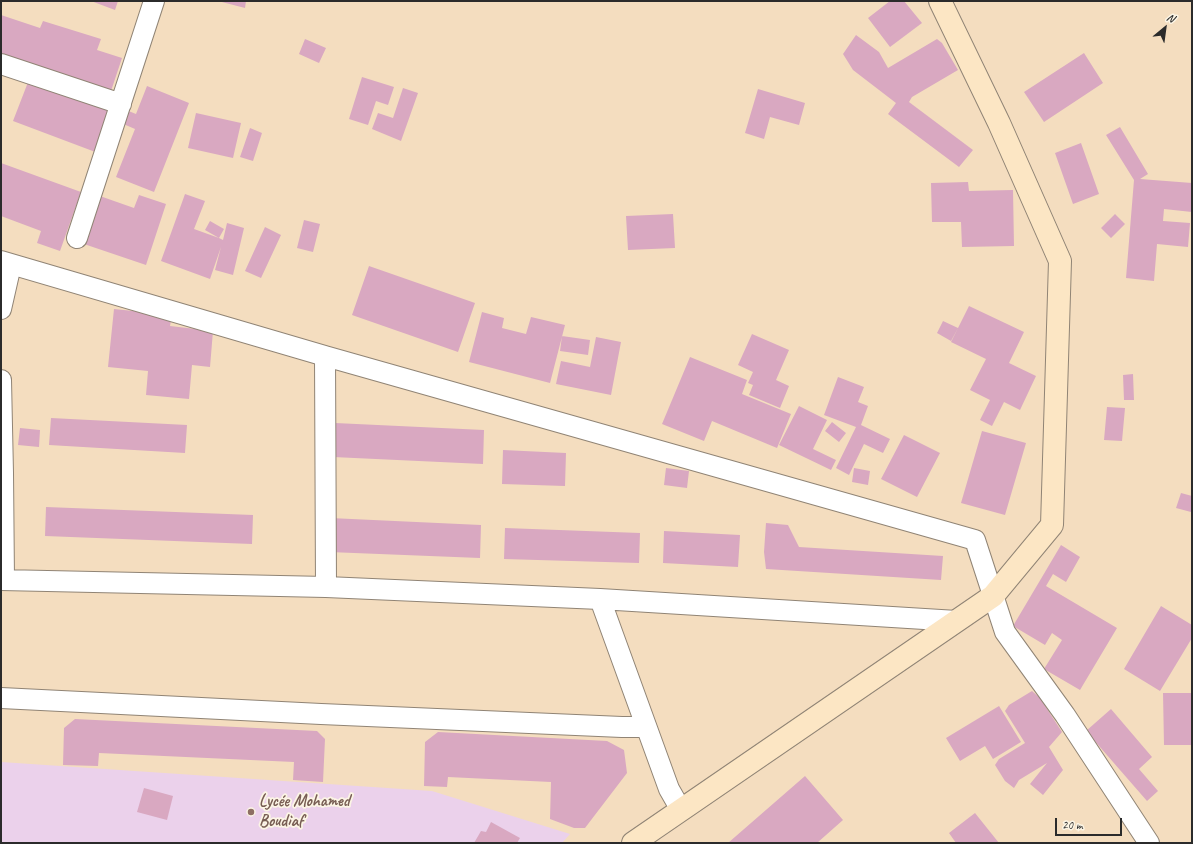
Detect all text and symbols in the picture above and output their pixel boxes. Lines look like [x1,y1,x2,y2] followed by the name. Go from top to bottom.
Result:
[1145,8,1185,48] north arrow
[1164,10,1177,25] text: N
[259,792,350,832] place label: Lycée Mohamed Boudiaf
[246,807,256,817] marker: Lycée Mohamed Boudiaf
[1057,810,1124,836] scale bar
[1062,817,1082,833] text: 20 m

